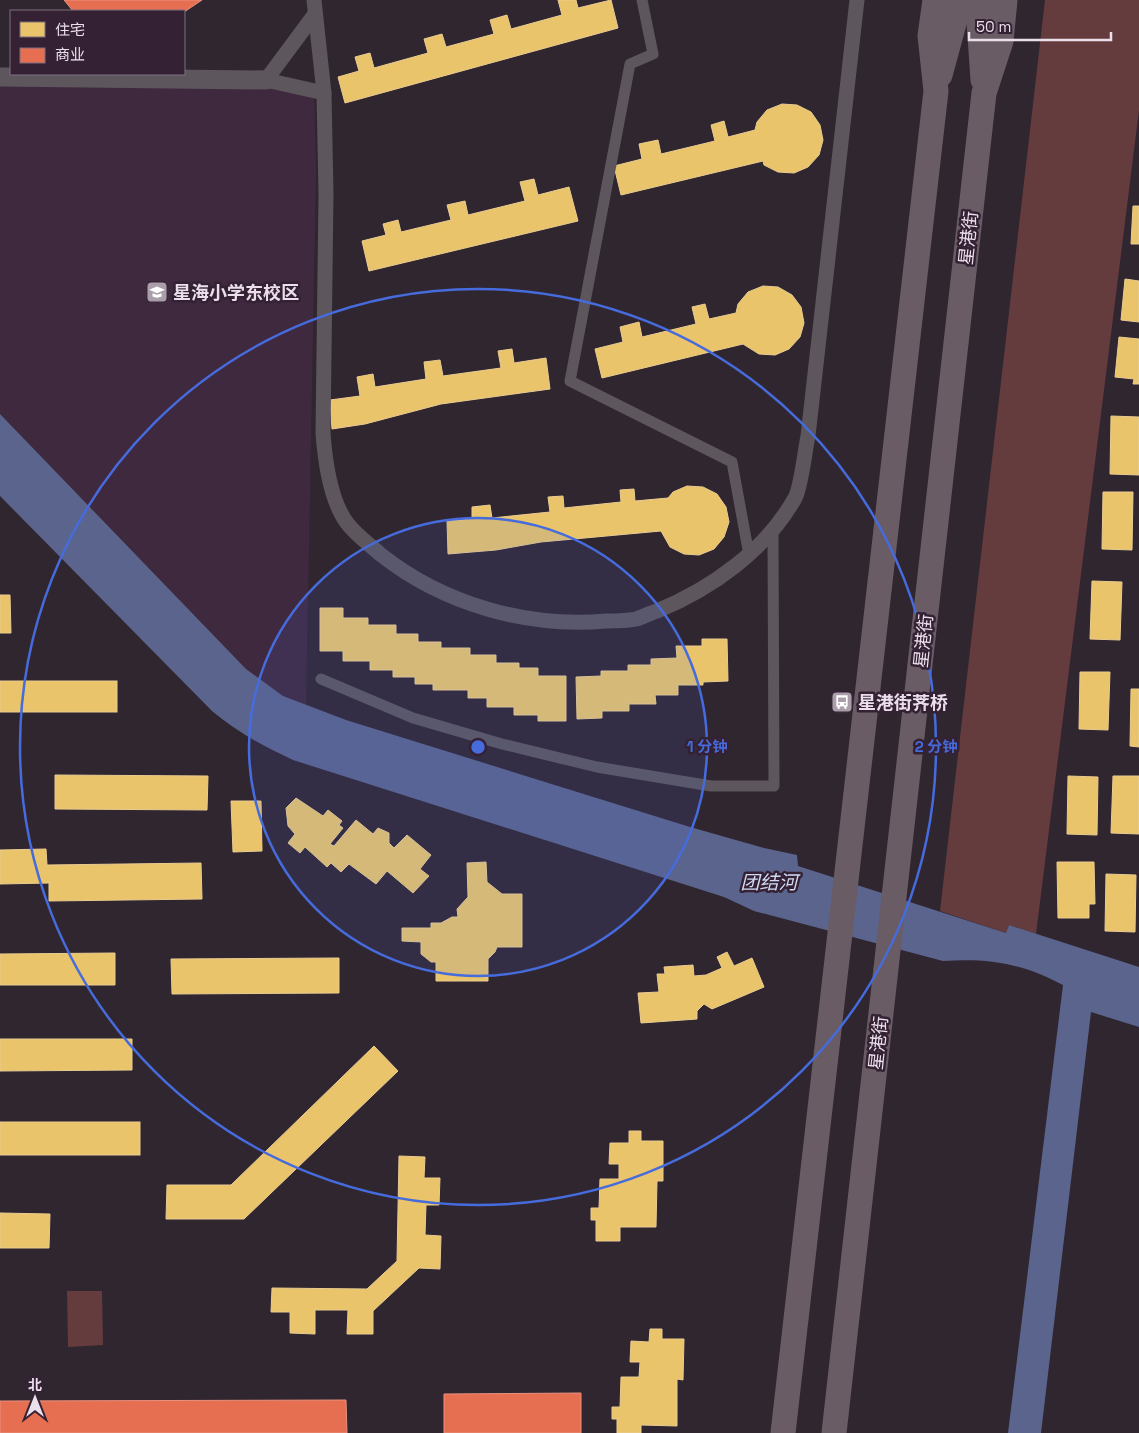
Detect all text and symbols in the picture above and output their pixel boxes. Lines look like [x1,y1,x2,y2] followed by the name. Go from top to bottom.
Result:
[10,10,185,75] legend
[969,10,1112,42] scale bar
[976,17,1011,36] text: 50 m
[55,20,85,39] text: 住宅
[55,45,85,64] text: 商业
[954,210,982,266] street label: 星港街
[145,280,169,304] school or university icon: 星海小学东校区
[173,281,299,304] place label: 星海小学东校区
[909,613,937,669] street label: 星港街
[830,690,854,714] bus stop icon: 星港街荠桥
[858,691,948,714] place label: 星港街荠桥
[687,737,727,756] text: 1 分钟
[915,737,957,756] text: 2 分钟
[469,738,487,756] centre of rings
[740,870,801,895] water label: 团结河
[864,1015,892,1071] street label: 星港街
[10,1373,60,1423] north arrow
[28,1376,42,1394] text: 北

